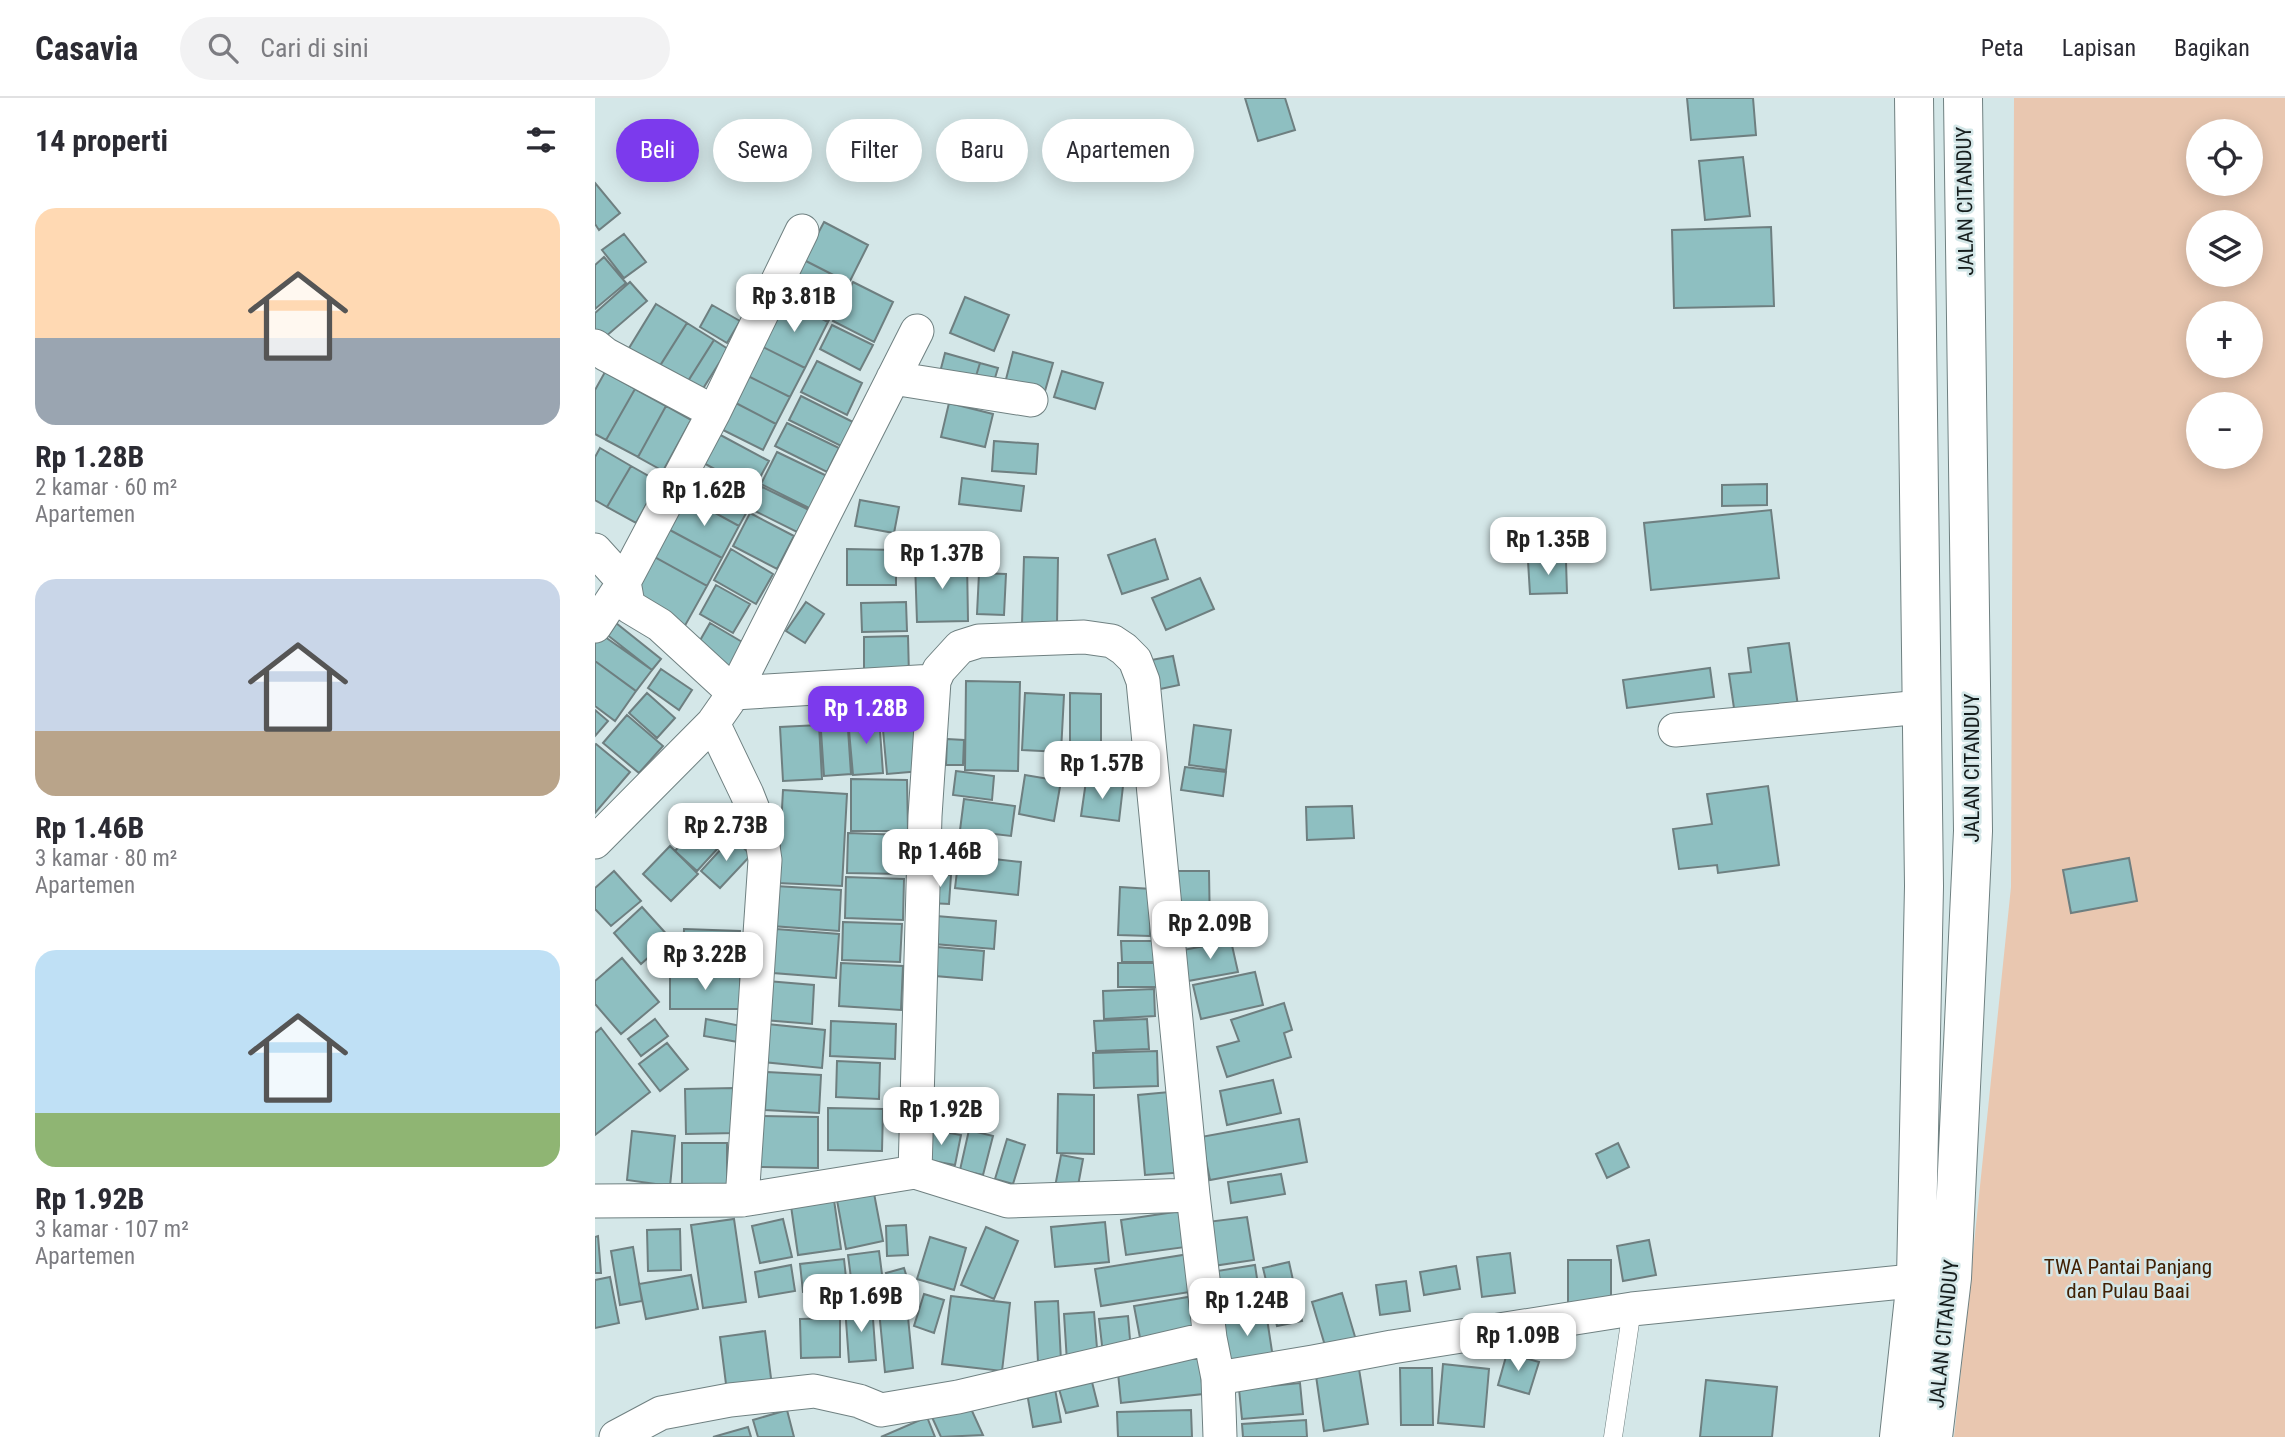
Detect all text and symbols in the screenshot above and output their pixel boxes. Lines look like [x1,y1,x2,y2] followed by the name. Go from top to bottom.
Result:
[180,17,670,80] search box
[35,29,138,68] text: Casavia
[204,29,242,67] icon: search
[260,33,369,63] text: Cari di sini
[1981,34,2024,62] text: Peta
[2062,34,2136,62] text: Lapisan
[2174,34,2250,62] text: Bagikan
[616,119,699,182] chip: Beli
[713,119,812,182] chip: Sewa
[826,119,922,182] chip: Filter
[936,119,1028,182] chip: Baru
[1042,119,1194,182] chip: Apartemen
[2186,119,2263,469] map controls
[2186,119,2263,196] button: locate
[522,121,560,159] icon: filters
[35,123,168,158] text: 14 properti
[1952,126,1978,276] street label: JALAN CITANDUY
[2186,210,2263,287] button: layers
[235,253,361,379] icon: home
[722,274,866,334] pin: Rp 3.81B
[752,283,836,310] text: Rp 3.81B
[2186,301,2263,378] button: +
[2186,392,2263,469] button: −
[35,439,144,474] text: Rp 1.28B
[632,468,776,528] pin: Rp 1.62B
[35,474,177,501] text: 2 kamar · 60 m²
[662,477,746,504] text: Rp 1.62B
[35,501,135,528] text: Apartemen
[1476,518,1620,577] pin: Rp 1.35B
[1506,526,1590,553] text: Rp 1.35B
[870,532,1014,591] pin: Rp 1.37B
[900,540,984,567] text: Rp 1.37B
[235,624,361,750] icon: home
[794,686,938,746] pin: Rp 1.28B
[1960,693,1984,843] street label: JALAN CITANDUY
[824,695,908,722] text: Rp 1.28B
[1030,742,1174,801] pin: Rp 1.57B
[1060,750,1144,777] text: Rp 1.57B
[654,804,798,863] pin: Rp 2.73B
[35,810,144,845] text: Rp 1.46B
[684,812,768,839] text: Rp 2.73B
[868,830,1012,889] pin: Rp 1.46B
[898,838,982,865] text: Rp 1.46B
[35,845,177,872] text: 3 kamar · 80 m²
[35,872,135,899] text: Apartemen
[1138,902,1282,961] pin: Rp 2.09B
[1168,910,1252,937] text: Rp 2.09B
[633,932,777,992] pin: Rp 3.22B
[663,941,747,968] text: Rp 3.22B
[235,995,361,1121] icon: home
[869,1088,1013,1147] pin: Rp 1.92B
[899,1096,983,1123] text: Rp 1.92B
[35,1181,144,1216] text: Rp 1.92B
[35,1216,189,1243] text: 3 kamar · 107 m²
[35,1243,135,1270] text: Apartemen
[2044,1255,2212,1303] park label: TWA Pantai Panjang dan Pulau Baai
[1924,1259,1964,1409] street label: JALAN CITANDUY
[789,1274,933,1334] pin: Rp 1.69B
[1175,1278,1319,1338] pin: Rp 1.24B
[819,1283,903,1310] text: Rp 1.69B
[1205,1287,1289,1314] text: Rp 1.24B
[1446,1314,1590,1373] pin: Rp 1.09B
[1476,1322,1560,1349] text: Rp 1.09B

